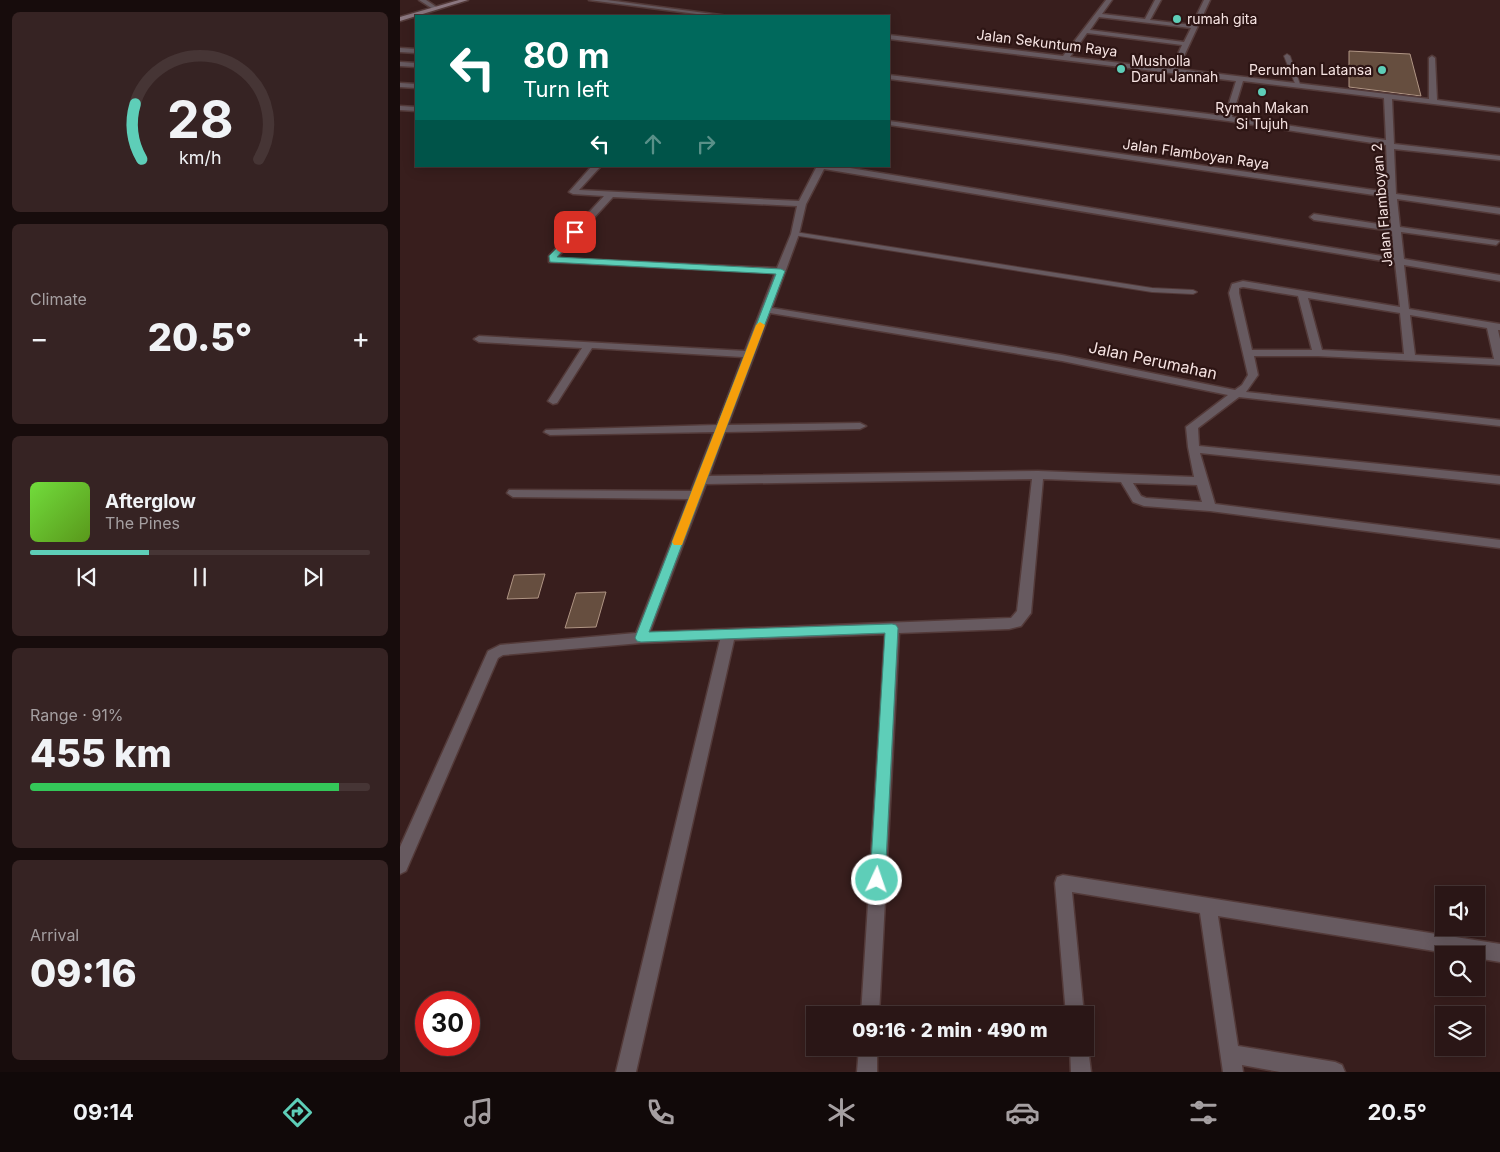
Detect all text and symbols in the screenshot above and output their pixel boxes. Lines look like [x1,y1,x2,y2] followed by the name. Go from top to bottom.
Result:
[1187,10,1257,27] place label: rumah gita
[1171,13,1183,25] marker: rumah gita
[976,25,1119,60] street label: Jalan Sekuntum Raya
[523,34,610,76] text: 80 m
[440,35,505,100] icon: left
[1131,52,1218,85] place label: Musholla Darul Jannah
[1249,61,1372,78] place label: Perumhan Latansa
[1115,63,1127,75] marker: Musholla Darul Jannah
[1376,64,1388,76] marker: Perumhan Latansa
[523,76,609,102] text: Turn left
[1256,86,1268,98] marker: Rymah Makan Si Tujuh
[167,88,233,151] text: 28
[1215,99,1309,132] place label: Rymah Makan Si Tujuh
[586,130,614,158] icon: left
[639,130,667,158] icon: ahead
[692,130,720,158] icon: right
[1122,135,1270,172] street label: Jalan Flamboyan Raya
[1368,142,1395,268] street label: Jalan Flamboyan 2
[179,147,221,168] text: km/h
[554,211,596,253] pin
[561,218,589,246] icon: arrive
[30,289,87,309] text: Climate
[148,314,252,360] text: 20.5°
[30,321,49,355] text: −
[351,321,370,355] text: +
[1087,337,1219,383] street label: Jalan Perumahan
[105,490,196,513] text: Afterglow
[105,513,180,533] text: The Pines
[73,563,101,591] icon: previous
[186,563,214,591] icon: pause
[299,563,327,591] icon: next
[30,705,124,725] text: Range · 91%
[30,730,172,776] text: 455 km
[850,853,902,905] position arrow
[1435,886,1485,1056] map controls
[1435,886,1485,936] button: sound
[30,925,79,945] text: Arrival
[1435,946,1485,996] button: search
[30,950,137,996] text: 09:16
[415,991,480,1056] speed limit sign: 30
[1435,1006,1485,1056] button: layers
[852,1019,1048,1042] text: 09:16 · 2 min · 490 m
[280,1095,315,1130] icon: directions
[461,1095,496,1130] icon: music
[643,1095,678,1130] icon: phone
[824,1095,859,1130] icon: climate
[1005,1095,1040,1130] icon: car
[1186,1095,1221,1130] icon: filters
[73,1099,134,1125] text: 09:14
[1367,1099,1427,1125] text: 20.5°

